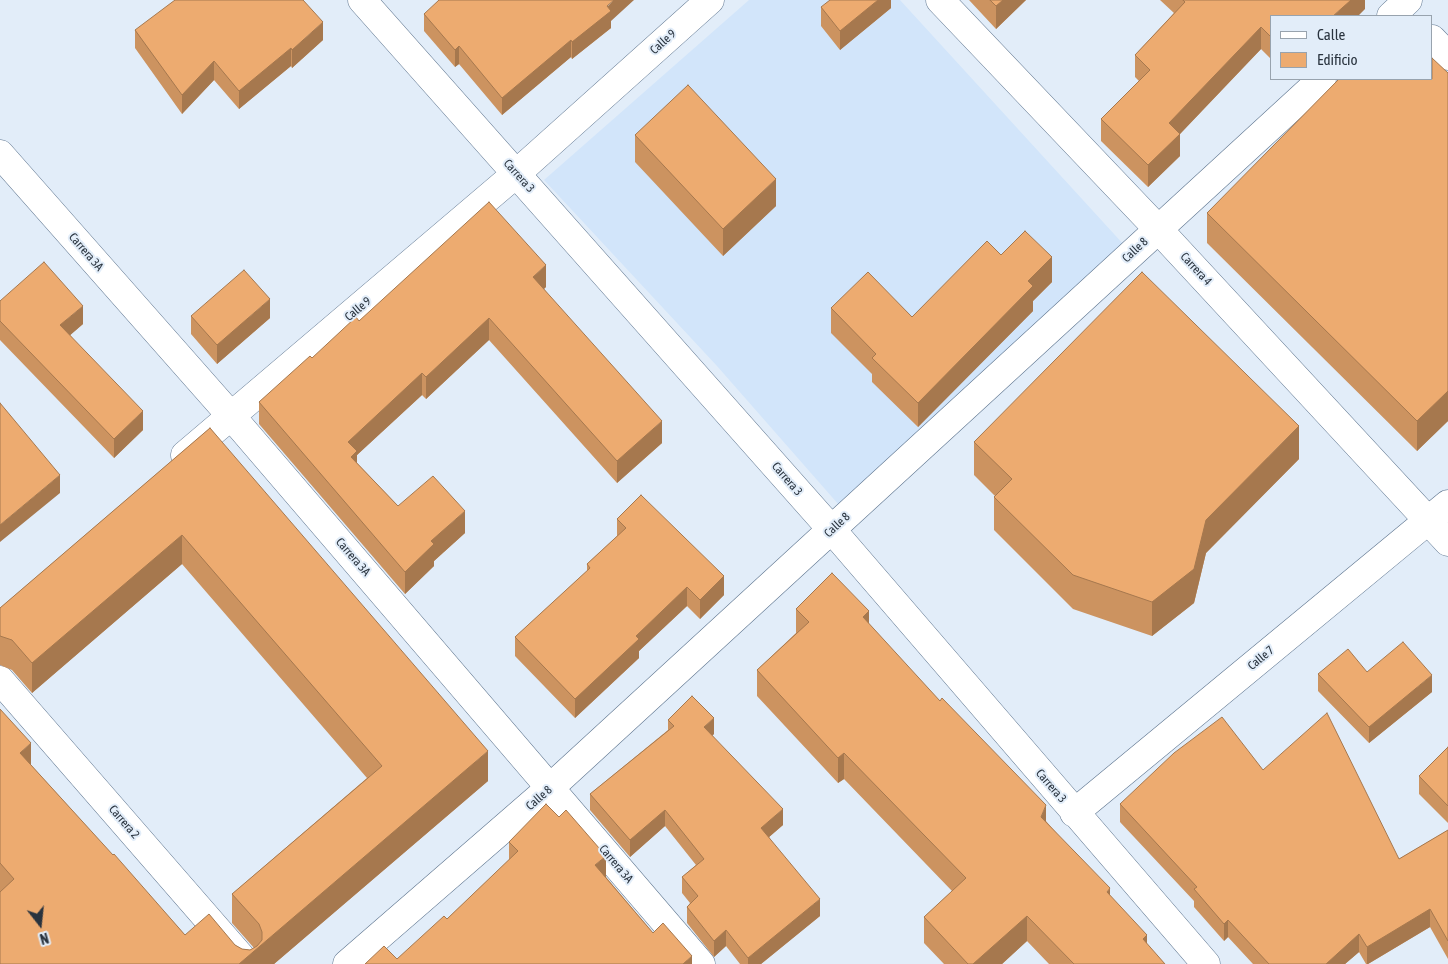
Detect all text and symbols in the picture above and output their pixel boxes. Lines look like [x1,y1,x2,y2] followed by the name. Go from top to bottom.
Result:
[1270,15,1433,80] legend
[1317,26,1345,43] text: Calle
[647,27,679,57] street label: Calle 9
[1317,51,1358,68] text: Edificio
[500,156,538,196] street label: Carrera 3
[66,230,106,274] street label: Carrera 3A
[1119,235,1151,265] street label: Calle 8
[1177,250,1215,288] street label: Carrera 4
[342,294,374,324] street label: Calle 9
[769,459,805,499] street label: Carrera 3
[821,510,853,540] street label: Calle 8
[333,535,373,579] street label: Carrera 3A
[1245,643,1277,673] street label: Calle 7
[1033,766,1069,806] street label: Carrera 3
[523,783,555,813] street label: Calle 8
[106,802,142,842] street label: Carrera 2
[596,842,636,886] street label: Carrera 3A
[15,899,65,949] north arrow
[38,930,50,947] text: N

